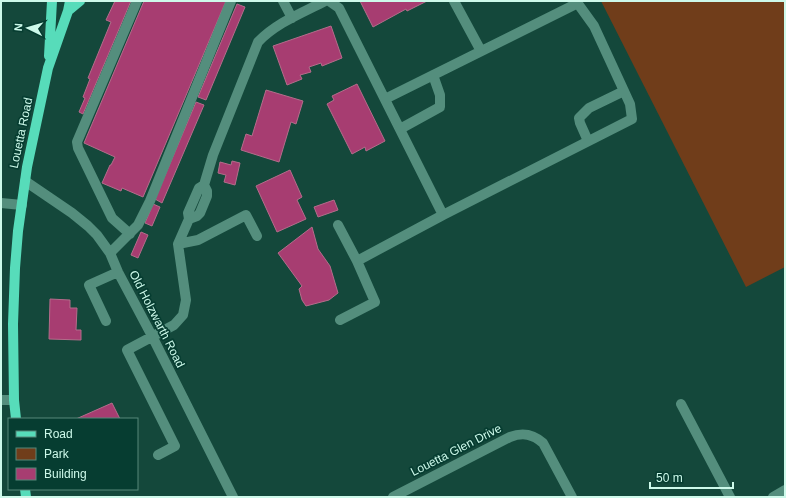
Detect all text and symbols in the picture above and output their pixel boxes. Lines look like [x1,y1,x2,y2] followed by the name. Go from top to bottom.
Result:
[8,8,48,48] north arrow
[12,23,24,32] text: N
[7,96,35,170] street label: Louetta Road
[126,268,188,370] street label: Old Holzwarth Road
[8,418,138,490] legend
[408,421,504,479] street label: Louetta Glen Drive
[44,427,73,441] text: Road
[44,447,70,461] text: Park
[650,464,733,490] scale bar
[44,467,87,481] text: Building
[656,471,683,485] text: 50 m

